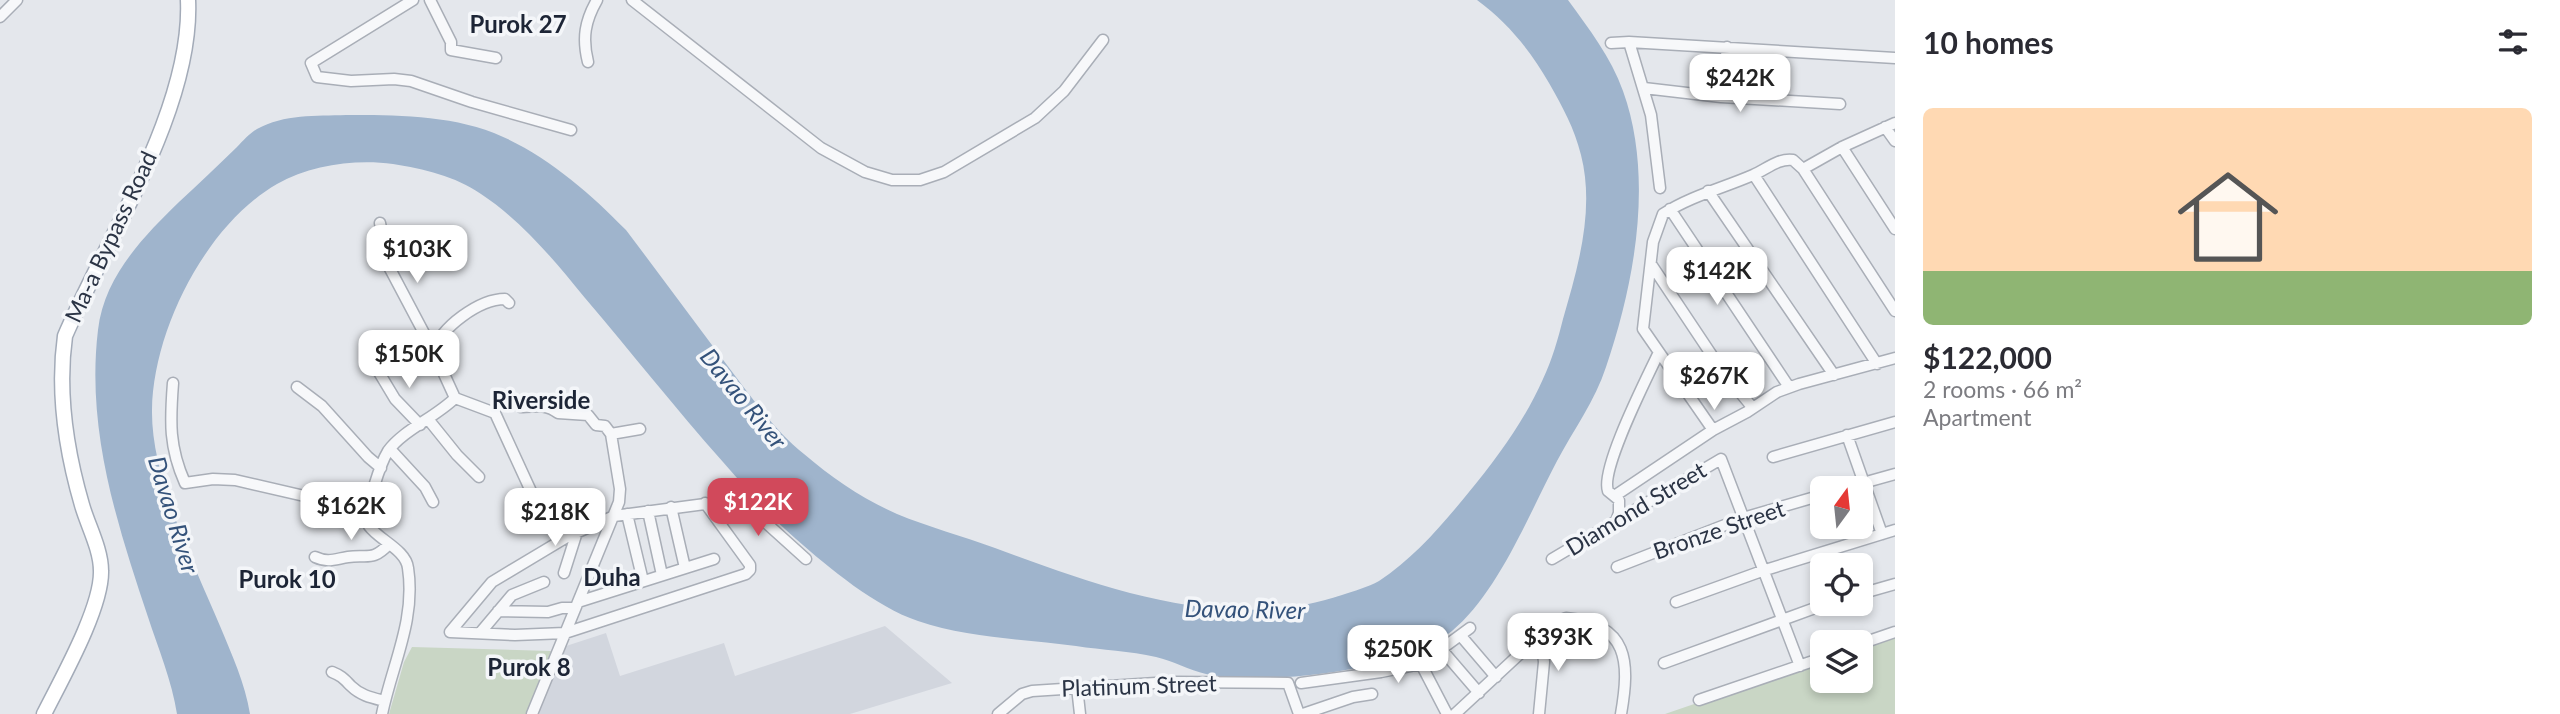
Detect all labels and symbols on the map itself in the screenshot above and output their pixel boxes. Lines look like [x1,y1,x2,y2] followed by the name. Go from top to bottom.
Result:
[469,9,567,38] district label: Purok 27
[1691,54,1789,114] pin: $242K
[58,146,162,327] street label: Ma-a Bypass Road
[368,226,466,285] pin: $103K
[1668,247,1766,307] pin: $142K
[360,330,458,390] pin: $150K
[695,342,794,455] water label: Davao River
[1665,352,1763,412] pin: $267K
[492,385,590,414] district label: Riverside
[143,453,206,577] water label: Davao River
[1560,455,1711,561] street label: Diamond Street
[1810,476,1872,539] north arrow
[709,478,807,538] pin: $122K
[302,482,400,542] pin: $162K
[506,489,604,548] pin: $218K
[1649,493,1789,565] street label: Bronze Street
[583,562,641,591] district label: Duha
[238,564,336,593] district label: Purok 10
[1184,593,1306,624] water label: Davao River
[1509,614,1607,673] pin: $393K
[1349,626,1447,685] pin: $250K
[487,652,571,681] district label: Purok 8
[1061,668,1218,702] street label: Platinum Street

